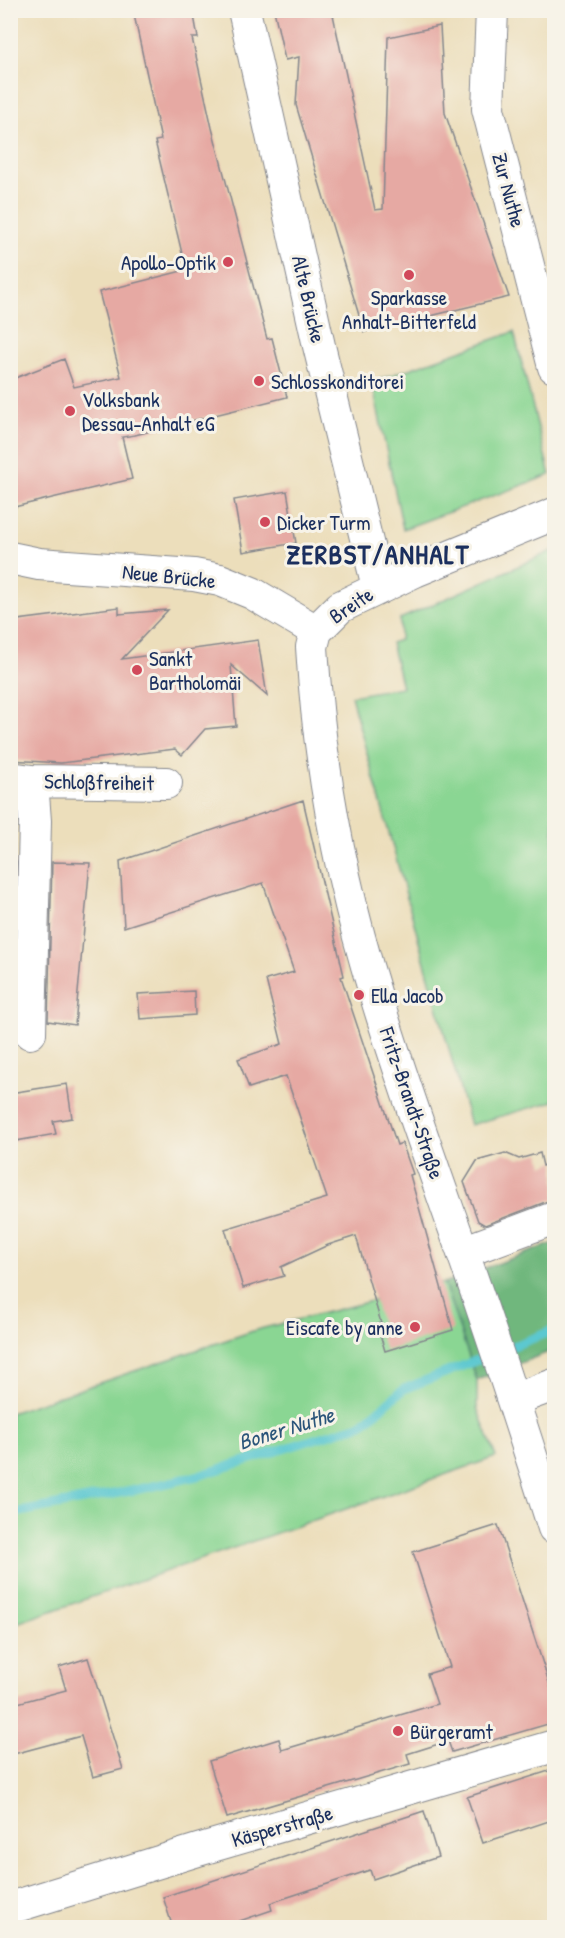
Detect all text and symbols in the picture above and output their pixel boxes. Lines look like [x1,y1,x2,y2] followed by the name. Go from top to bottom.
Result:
[485,150,533,230] street label: Zur Nuthe
[121,248,216,277] place label: Apollo-Optik
[285,253,333,345] street label: Alte Brücke
[221,255,235,269] marker: Apollo-Optik
[402,268,416,282] marker: Sparkasse Anhalt-Bitterfeld
[342,283,476,336] place label: Sparkasse Anhalt-Bitterfeld
[271,367,404,396] place label: Schlosskonditorei
[252,374,266,388] marker: Schlosskonditorei
[82,385,215,438] place label: Volksbank Dessau-Anhalt eG
[63,404,77,418] marker: Volksbank Dessau-Anhalt eG
[277,508,370,537] place label: Dicker Turm
[258,515,272,529] marker: Dicker Turm
[286,536,470,572] district label: ZERBST/ANHALT
[121,557,217,595] street label: Neue Brücke
[323,580,379,630] street label: Breite
[149,644,242,697] place label: Sankt Bartholomäi
[130,663,144,677] marker: Sankt Bartholomäi
[44,767,155,797] street label: Schloßfreiheit
[371,981,444,1010] place label: Ella Jacob
[352,988,366,1002] marker: Ella Jacob
[372,1022,451,1183] street label: Fritz-Brandt-Straße
[286,1313,403,1342] place label: Eiscafe by anne
[408,1320,422,1334] marker: Eiscafe by anne
[235,1399,339,1457] water label: Boner Nuthe
[410,1717,493,1746] place label: Bürgeramt
[391,1724,405,1738] marker: Bürgeramt
[228,1798,336,1854] street label: Käsperstraße

